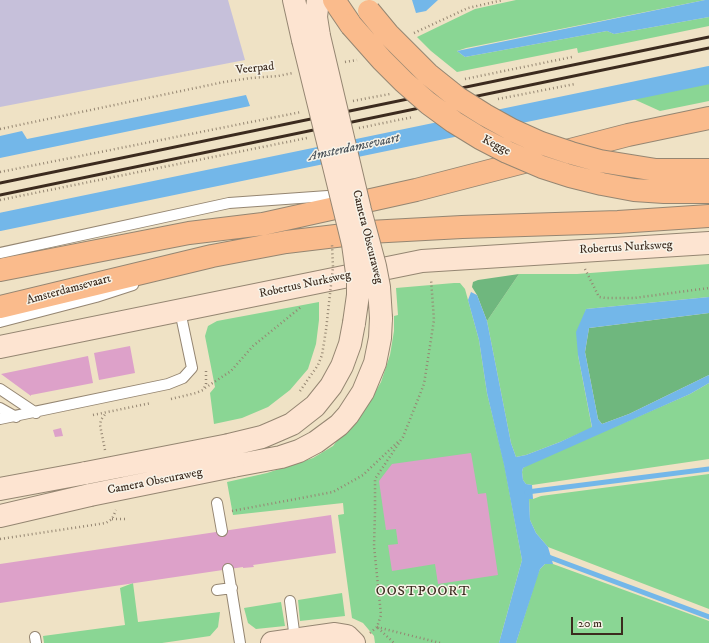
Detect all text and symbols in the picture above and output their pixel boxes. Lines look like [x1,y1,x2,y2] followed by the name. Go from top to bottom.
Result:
[235,60,275,78] street label: Veerpad
[307,131,401,165] water label: Amsterdamsevaart
[479,133,513,159] street label: Kegge
[348,189,386,285] street label: Camera Obscuraweg
[579,238,673,258] street label: Robertus Nurksweg
[258,268,352,302] street label: Robertus Nurksweg
[25,272,113,308] street label: Amsterdamsevaart
[106,466,204,498] street label: Camera Obscuraweg
[376,584,470,600] district label: OOSTPOORT
[573,609,625,635] scale bar
[578,616,602,631] text: 20 m

